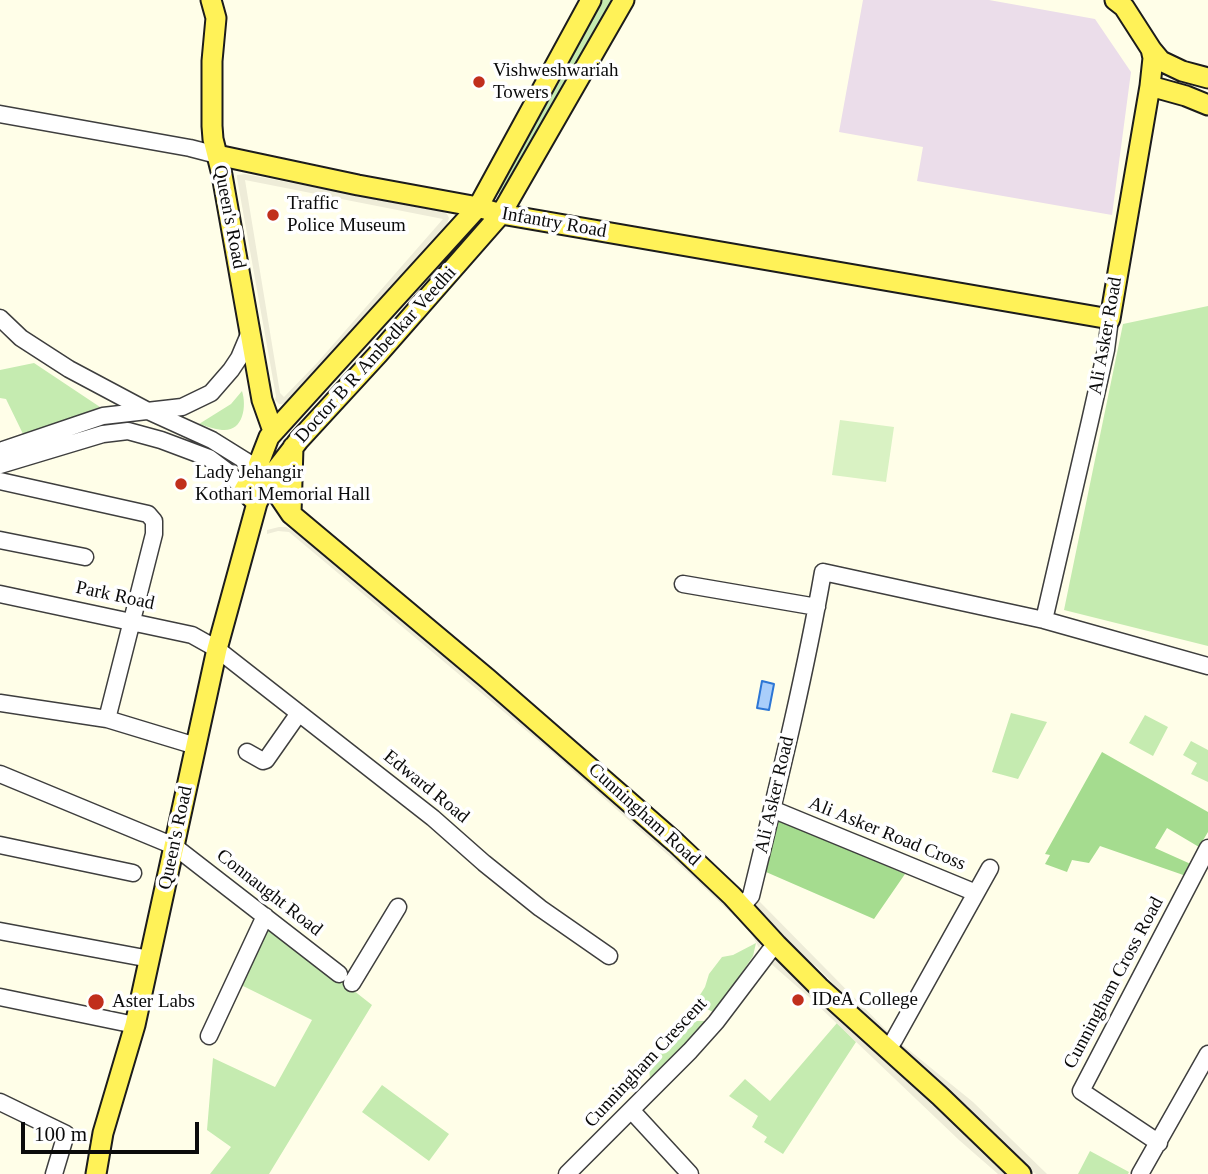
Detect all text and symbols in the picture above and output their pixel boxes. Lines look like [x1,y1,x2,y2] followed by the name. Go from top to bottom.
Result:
[493,60,618,104] place label: Vishweshwariah Towers
[471,74,487,90] marker: Vishweshwariah Towers
[208,163,250,271] street label: Queen's Road
[287,193,406,237] place label: Traffic Police Museum
[500,203,608,243] street label: Infantry Road
[265,207,281,223] marker: Traffic Police Museum
[291,262,461,448] street label: Doctor B R Ambedkar Veedhi
[1084,275,1128,397] street label: Ali Asker Road
[195,462,370,506] place label: Lady Jehangir Kothari Memorial Hall
[173,476,189,492] marker: Lady Jehangir Kothari Memorial Hall
[74,577,156,615] street label: Park Road
[750,734,800,856] street label: Ali Asker Road
[378,745,474,829] street label: Edward Road
[583,759,705,871] street label: Cunningham Road
[154,784,198,892] street label: Queen's Road
[805,792,969,876] street label: Ali Asker Road Cross
[211,845,327,941] street label: Connaught Road
[1059,893,1169,1073] street label: Cunningham Cross Road
[812,989,918,1011] place label: IDeA College
[112,991,195,1013] place label: Aster Labs
[86,992,106,1012] marker: Aster Labs
[790,992,806,1008] marker: IDeA College
[580,993,712,1133] street label: Cunningham Crescent
[24,1108,203,1152] scale bar
[34,1122,87,1146] text: 100 m

